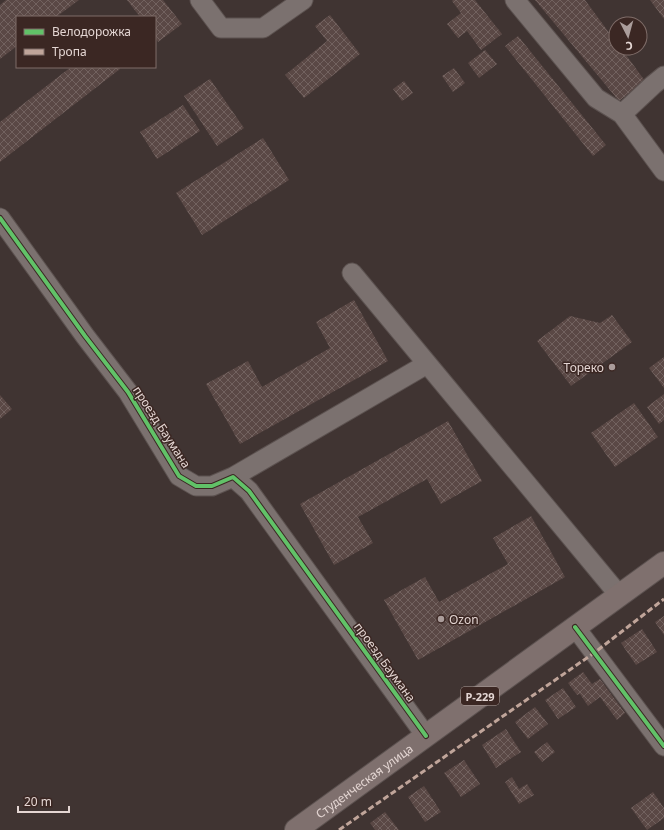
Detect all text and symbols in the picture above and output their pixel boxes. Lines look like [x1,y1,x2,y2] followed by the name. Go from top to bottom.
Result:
[16,16,156,68] legend
[608,16,648,56] north arrow
[52,23,131,40] text: Велодорожка
[625,39,633,54] text: С
[52,43,87,60] text: Тропа
[564,359,604,376] place label: Тореко
[607,362,617,372] marker: Тореко
[129,383,195,471] street label: проезд Баумана
[449,611,479,628] place label: Ozon
[436,614,446,624] marker: Ozon
[350,619,420,705] street label: проезд Баумана
[461,687,499,705] road number: Р-229
[312,740,416,822] street label: Студенческая улица
[18,788,69,814] scale bar
[24,793,52,810] text: 20 m

